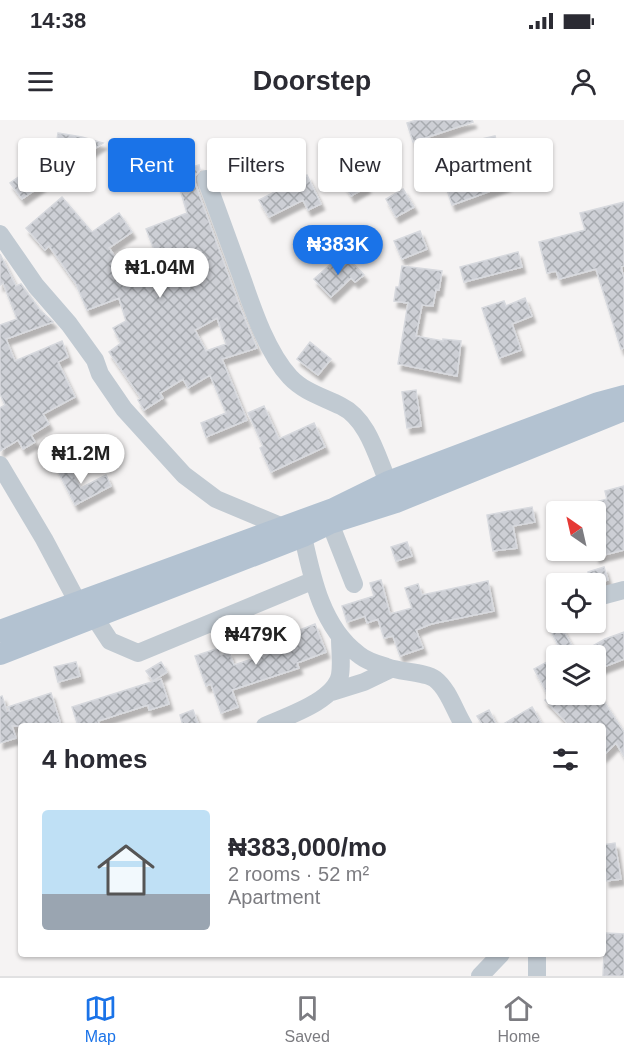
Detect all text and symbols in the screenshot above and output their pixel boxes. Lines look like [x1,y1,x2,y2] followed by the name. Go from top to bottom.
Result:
[30,8,86,33] text: 14:38
[24,65,57,98] icon: menu
[567,65,600,98] icon: person
[253,66,371,96] text: Doorstep
[18,138,96,192] chip: Buy
[108,138,195,192] chip: Rent
[207,138,306,192] chip: Filters
[318,138,402,192] chip: New
[414,138,553,192] chip: Apartment
[296,225,380,276] pin: ₦383K
[307,233,369,255] text: ₦383K
[111,248,209,299] pin: ₦1.04M
[125,256,195,278] text: ₦1.04M
[39,434,123,485] pin: ₦1.2M
[52,442,110,464] text: ₦1.2M
[546,501,606,561] north arrow
[546,501,606,705] map controls
[546,573,606,633] button: locate
[214,615,298,666] pin: ₦479K
[225,623,287,645] text: ₦479K
[546,645,606,705] button: layers
[549,743,582,776] icon: filters
[42,744,148,774] text: 4 homes
[228,832,387,862] text: ₦383,000/mo
[90,834,162,906] icon: home
[228,863,369,885] text: 2 rooms · 52 m²
[228,886,320,908] text: Apartment
[84,992,117,1046] tab: Map
[284,992,330,1046] tab: Saved
[497,992,540,1046] tab: Home

